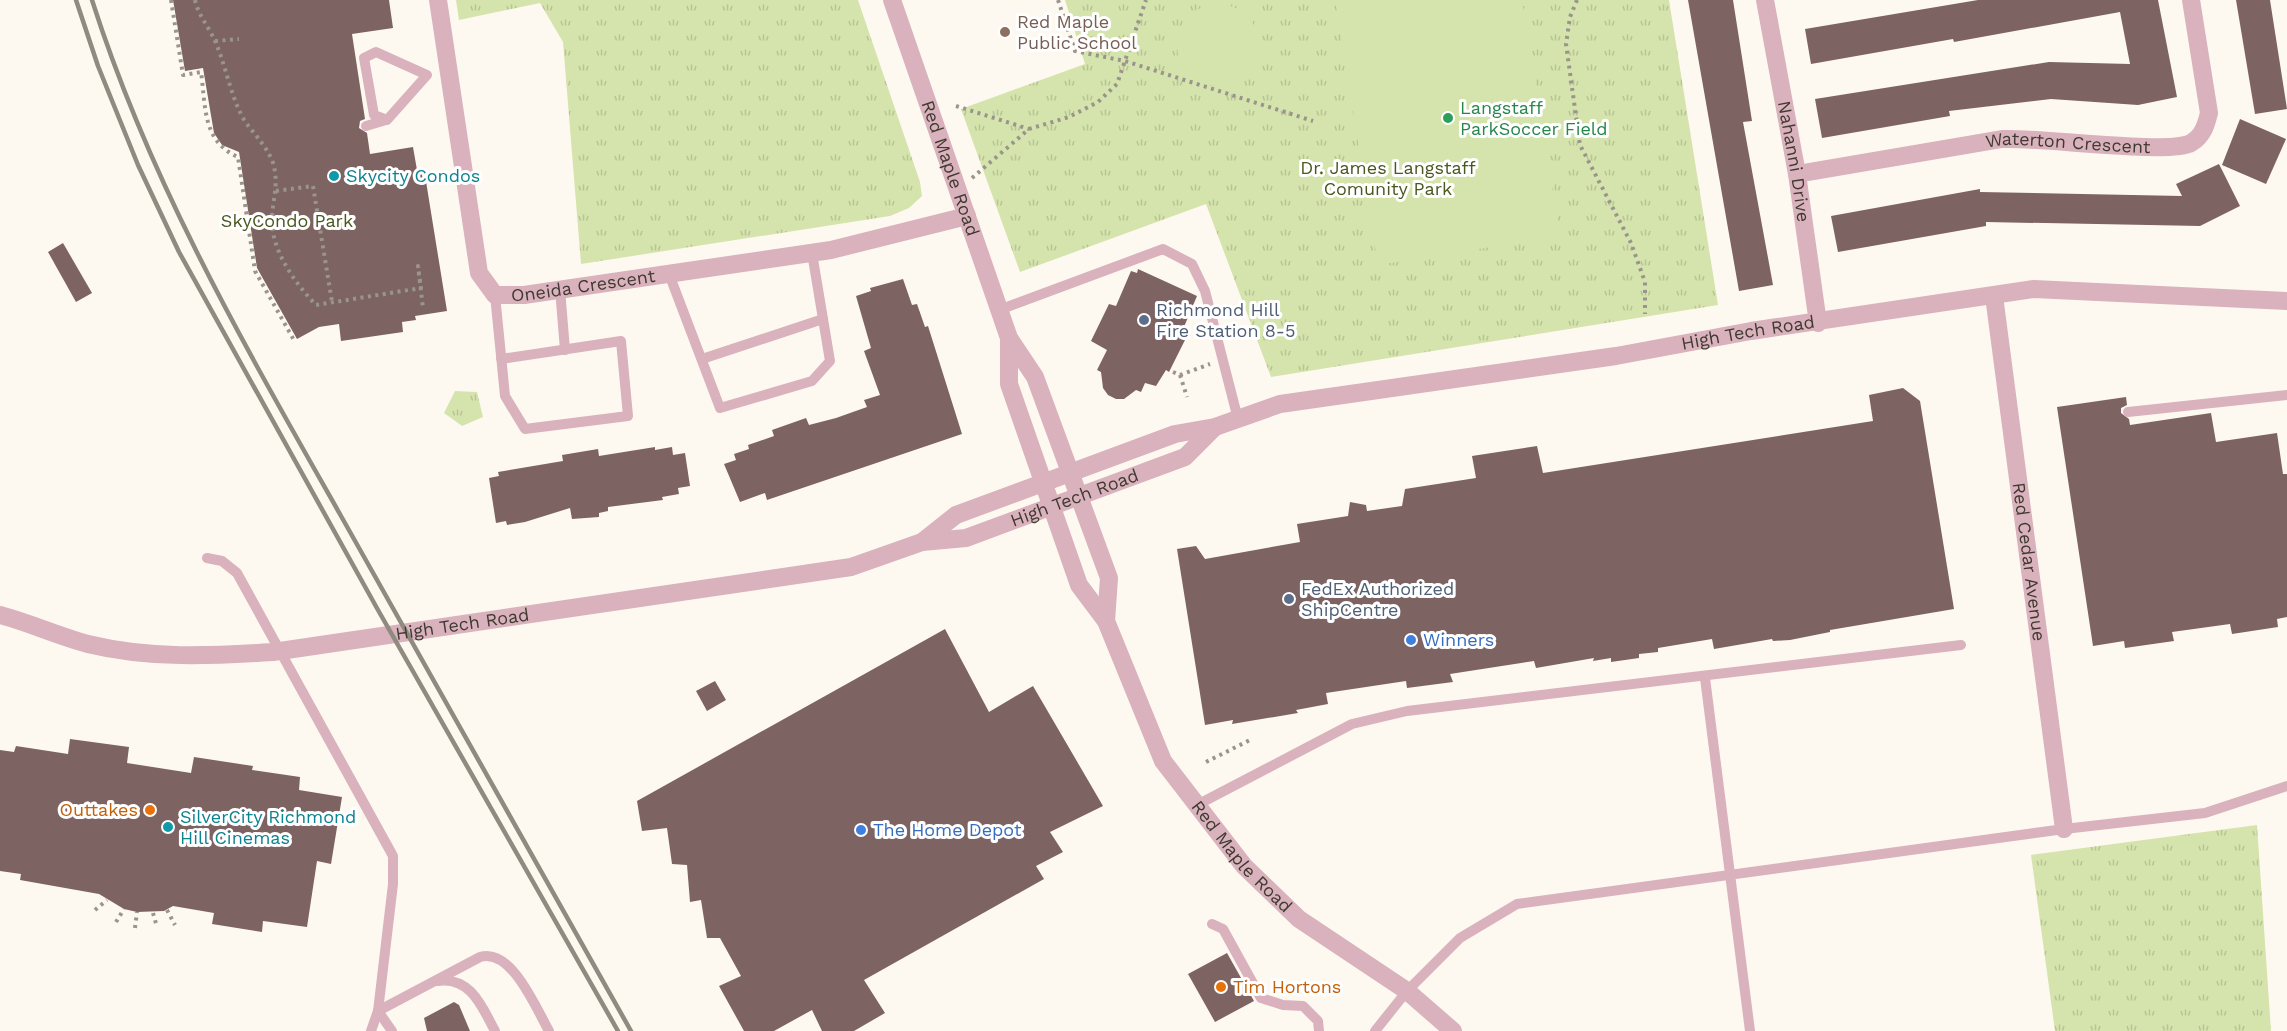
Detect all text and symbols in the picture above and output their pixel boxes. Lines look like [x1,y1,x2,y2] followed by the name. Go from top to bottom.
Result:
[1017,11,1137,53] place label: Red Maple Public School
[998,25,1012,39] marker: Red Maple Public School
[918,97,984,239] street label: Red Maple Road
[1460,97,1608,139] place label: Langstaff ParkSoccer Field
[1774,99,1815,223] street label: Nahanni Drive
[1441,111,1455,125] marker: Langstaff ParkSoccer Field
[1984,128,2151,157] street label: Waterton Crescent
[1300,157,1476,199] park label: Dr. James Langstaff Comunity Park
[346,165,480,186] place label: Skycity Condos
[327,169,341,183] marker: Skycity Condos
[221,210,353,231] park label: SkyCondo Park
[511,265,657,305] street label: Oneida Crescent
[1156,299,1295,341] place label: Richmond Hill Fire Station 8-5
[1679,311,1816,354] street label: High Tech Road
[1137,313,1151,327] marker: Richmond Hill Fire Station 8-5
[1007,464,1141,531] street label: High Tech Road
[2009,481,2050,642] street label: Red Cedar Avenue
[1301,578,1454,620] place label: FedEx Authorized ShipCentre
[1282,592,1296,606] marker: FedEx Authorized ShipCentre
[394,603,531,644] street label: High Tech Road
[1423,629,1494,650] place label: Winners
[1404,633,1418,647] marker: Winners
[1187,796,1297,917] street label: Red Maple Road
[60,799,138,820] place label: Outtakes
[143,803,157,817] marker: Outtakes
[180,806,356,848] place label: SilverCity Richmond Hill Cinemas
[873,819,1022,840] place label: The Home Depot
[161,820,175,834] marker: SilverCity Richmond Hill Cinemas
[854,823,868,837] marker: The Home Depot
[1233,976,1341,997] place label: Tim Hortons
[1214,980,1228,994] marker: Tim Hortons

